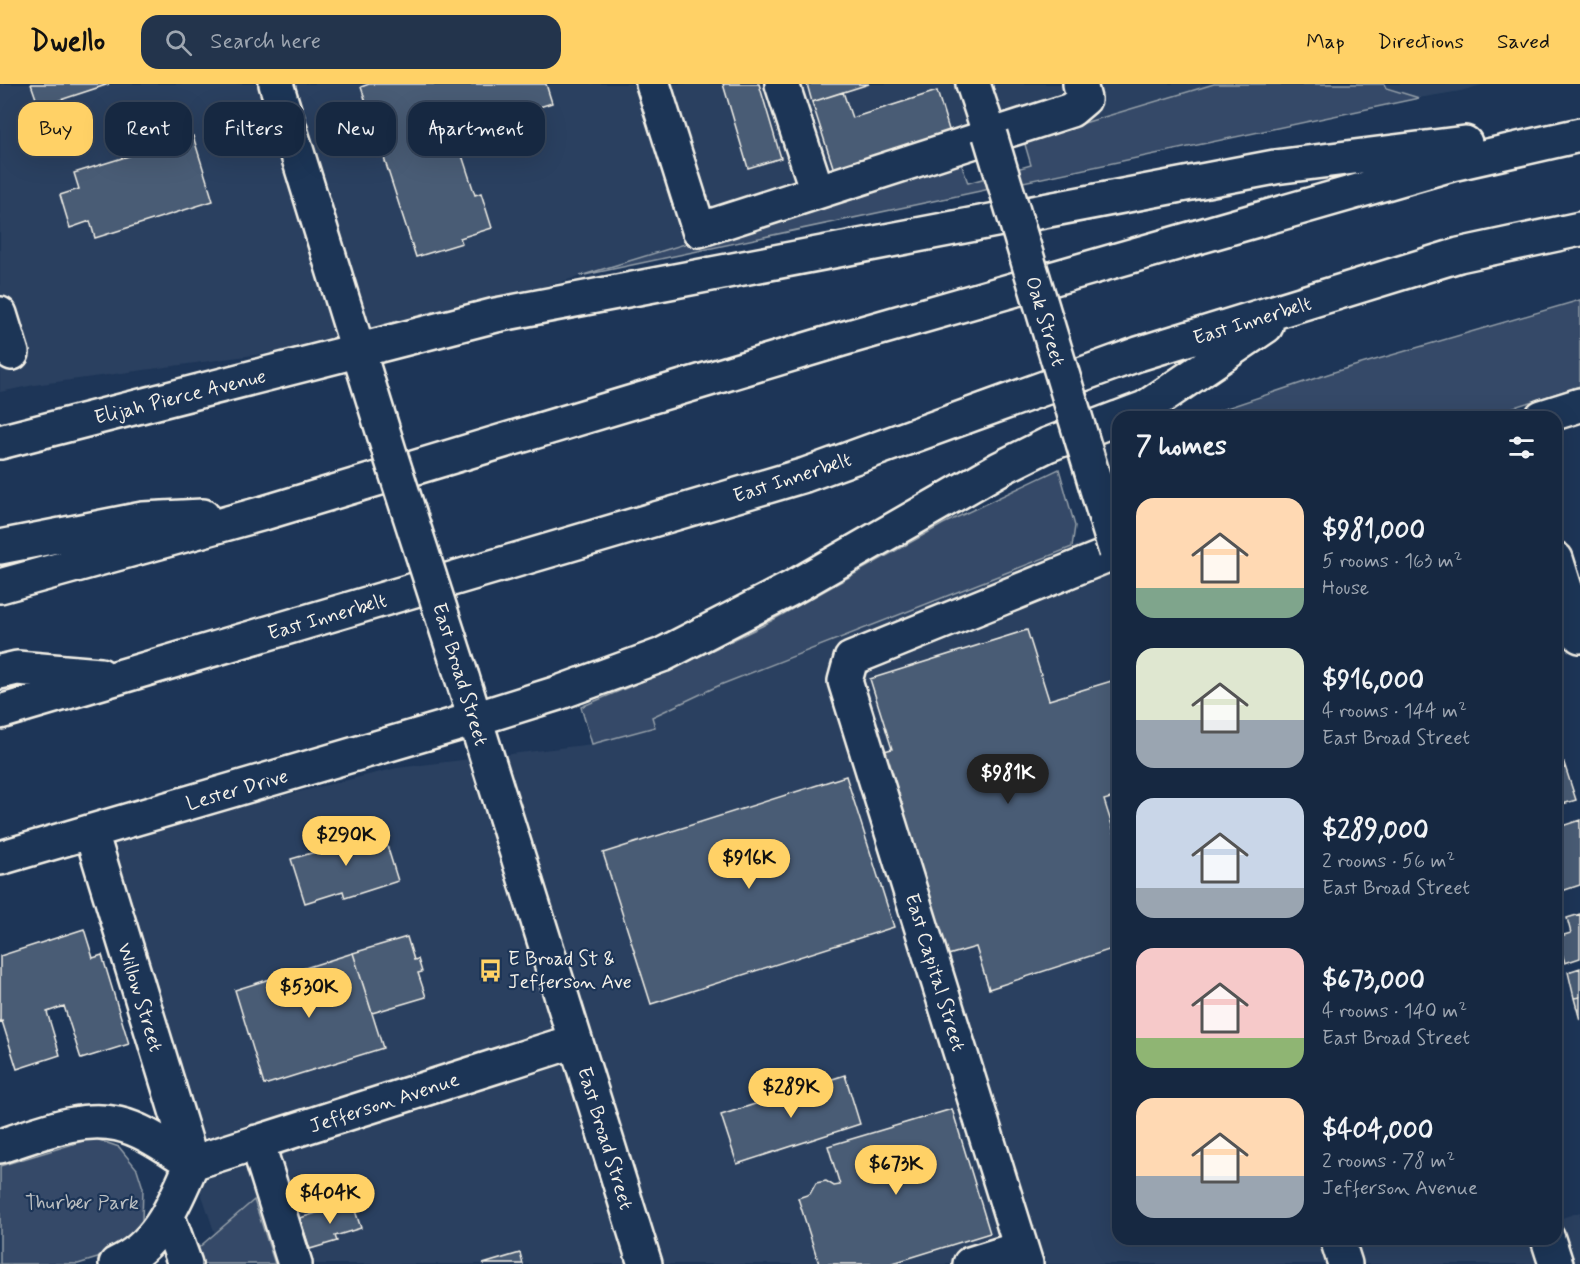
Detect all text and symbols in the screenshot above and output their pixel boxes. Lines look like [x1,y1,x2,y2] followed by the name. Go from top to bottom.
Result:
[141,15,561,69] search box
[30,24,105,61] text: Dwello
[162,26,195,59] icon: search
[210,28,321,56] text: Search here
[1306,28,1345,56] text: Map
[1378,28,1464,56] text: Directions
[1497,28,1550,56] text: Saved
[18,102,93,156] chip: Buy
[105,102,192,156] chip: Rent
[204,102,304,156] chip: Filters
[316,102,396,156] chip: New
[408,102,545,156] chip: Apartment
[1018,273,1071,370] street label: Oak Street
[1190,291,1315,352] street label: East Innerbelt
[92,363,269,432] street label: Elijah Pierce Avenue
[1136,430,1227,464] text: 7 homes
[1505,431,1538,464] icon: filters
[730,447,855,510] street label: East Innerbelt
[1322,514,1425,548] text: $981,000
[1184,522,1256,594] icon: home
[1322,548,1462,575] text: 5 rooms · 163 m²
[1322,575,1369,602] text: House
[265,588,390,647] street label: East Innerbelt
[425,600,494,749] street label: East Broad Street
[1322,664,1424,698] text: $916,000
[1184,672,1256,744] icon: home
[1322,698,1467,725] text: 4 rooms · 144 m²
[1322,725,1470,752] text: East Broad Street
[966,754,1050,805] pin: $981K
[981,760,1035,787] text: $981K
[183,763,291,818] street label: Lester Drive
[1322,814,1429,848] text: $289,000
[304,816,388,867] pin: $290K
[316,822,376,849] text: $290K
[1184,822,1256,894] icon: home
[707,839,791,890] pin: $916K
[722,845,776,872] text: $916K
[1322,848,1455,875] text: 2 rooms · 56 m²
[1322,875,1470,902] text: East Broad Street
[898,890,971,1055] street label: East Capital Street
[110,940,169,1055] street label: Willow Street
[508,946,632,996] place label: E Broad St & Jefferson Ave
[477,957,503,983] bus stop icon: E Broad St & Jefferson Ave
[1322,964,1425,998] text: $673,000
[267,968,351,1019] pin: $530K
[1184,972,1256,1044] icon: home
[280,974,338,1001] text: $530K
[1322,998,1467,1025] text: 4 rooms · 140 m²
[1322,1025,1470,1052] text: East Broad Street
[570,1064,639,1213] street label: East Broad Street
[306,1066,463,1140] street label: Jefferson Avenue
[749,1068,833,1119] pin: $289K
[762,1074,820,1101] text: $289K
[1322,1114,1433,1148] text: $404,000
[1184,1122,1256,1194] icon: home
[854,1145,938,1196] pin: $673K
[1322,1148,1455,1175] text: 2 rooms · 78 m²
[869,1151,923,1178] text: $673K
[288,1174,372,1225] pin: $404K
[1322,1175,1478,1202] text: Jefferson Avenue
[300,1180,360,1207] text: $404K
[25,1190,139,1217] park label: Thurber Park

